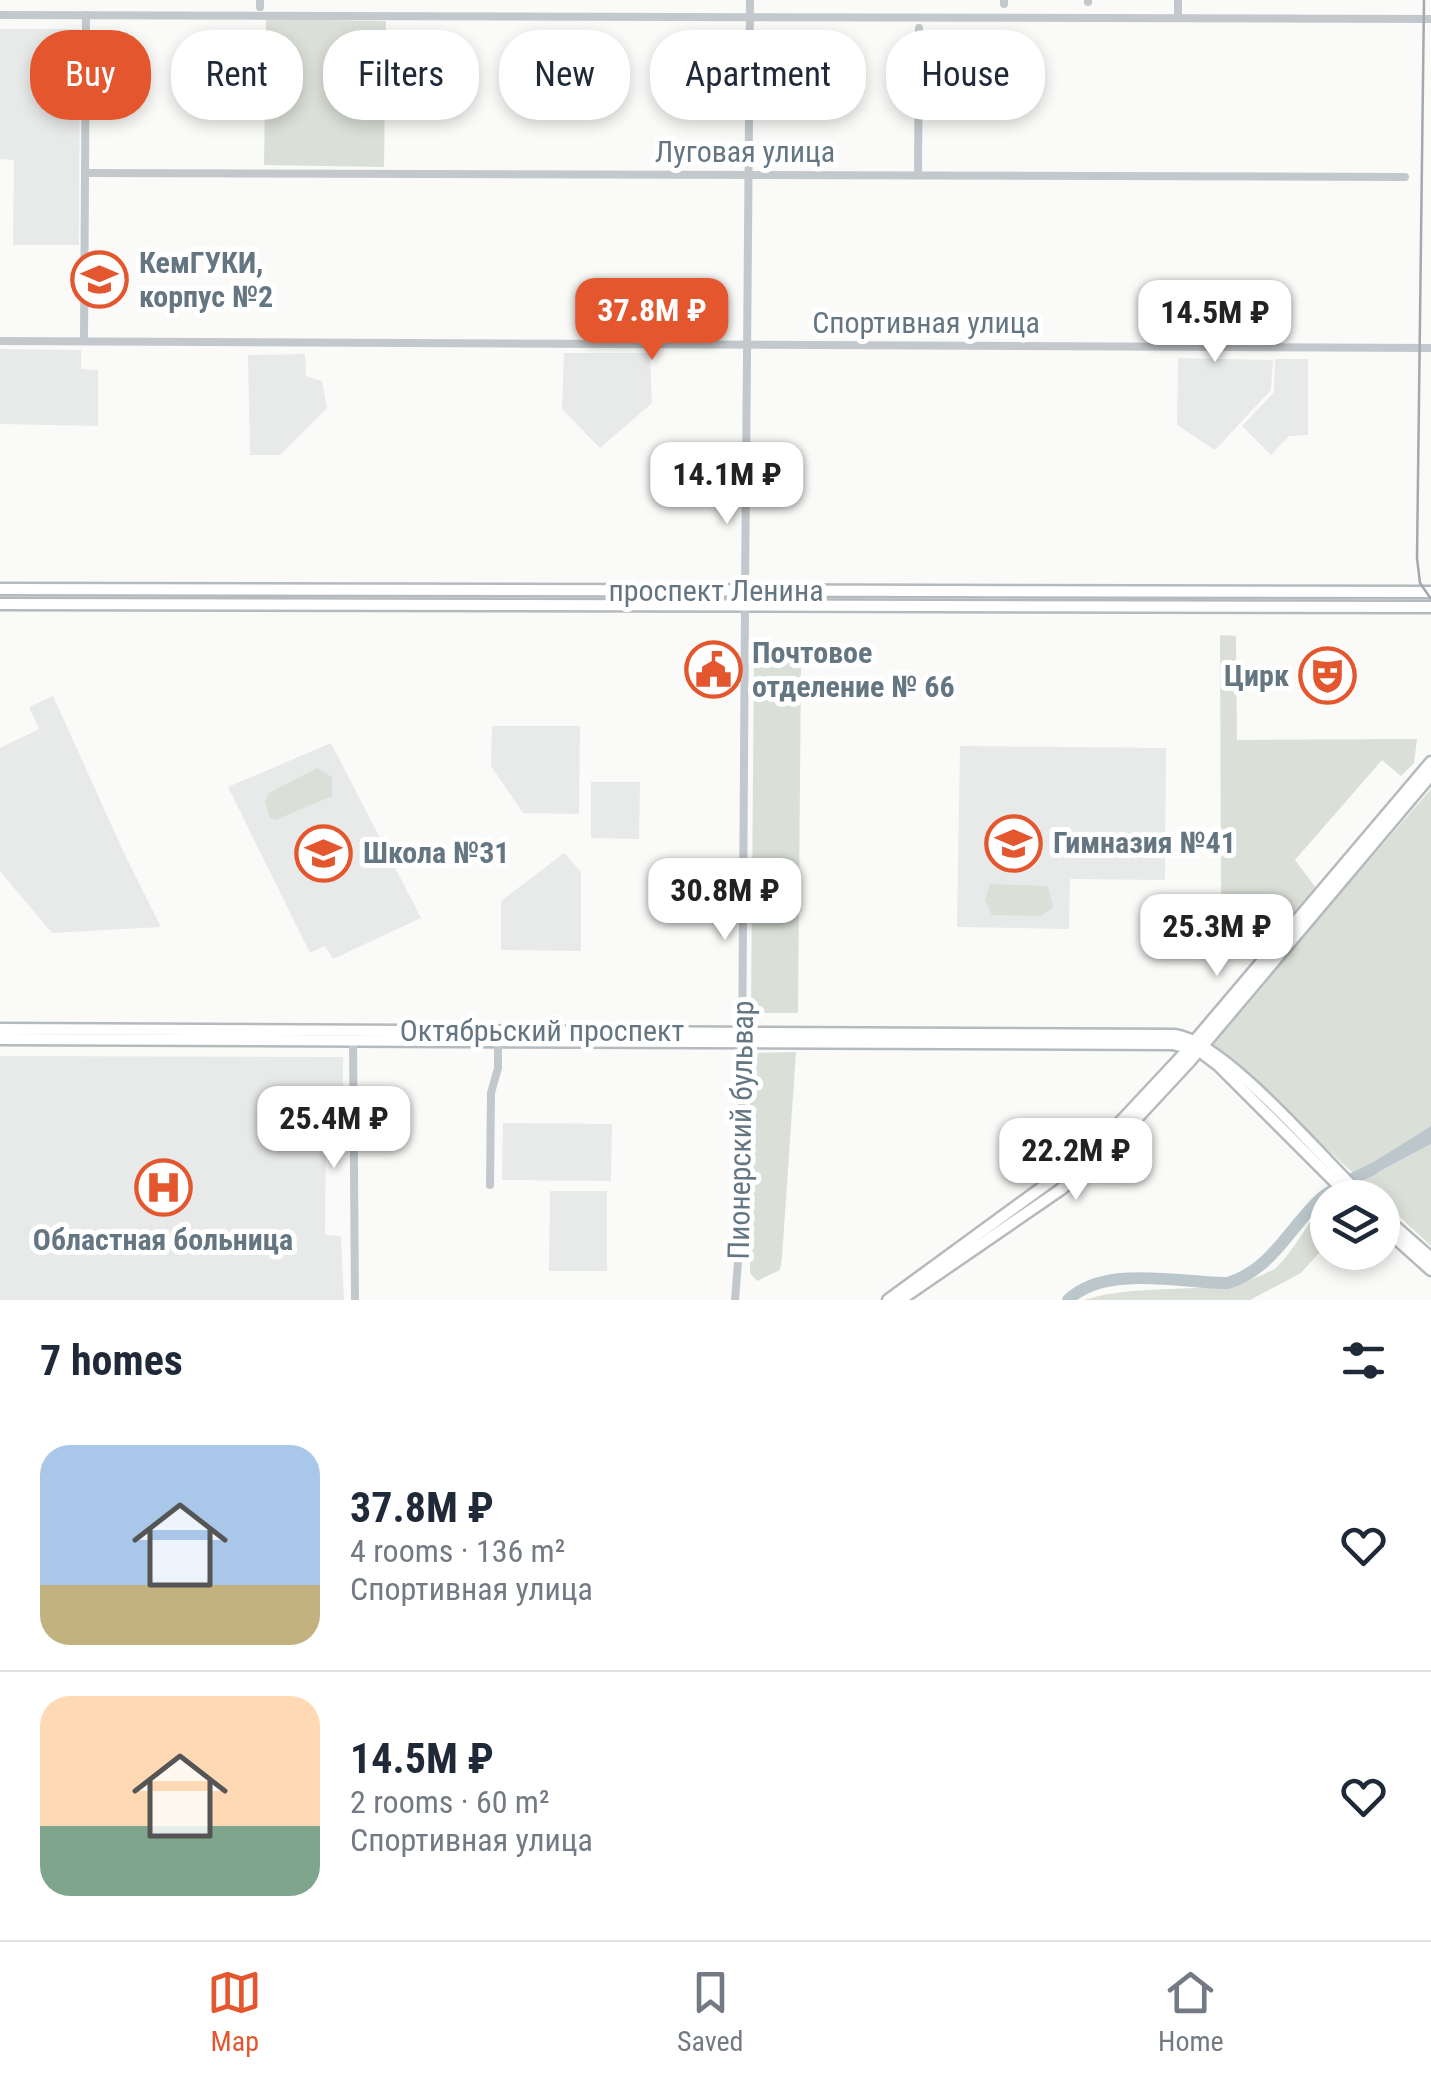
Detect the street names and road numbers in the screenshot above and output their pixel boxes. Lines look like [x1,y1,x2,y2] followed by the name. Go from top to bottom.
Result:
[655,134,835,169] street label: Луговая улица
[812,305,1040,340] street label: Спортивная улица
[608,573,824,608] street label: проспект Ленина
[721,1000,760,1260] street label: Пионерский бульвар
[400,1013,684,1048] street label: Октябрьский проспект

